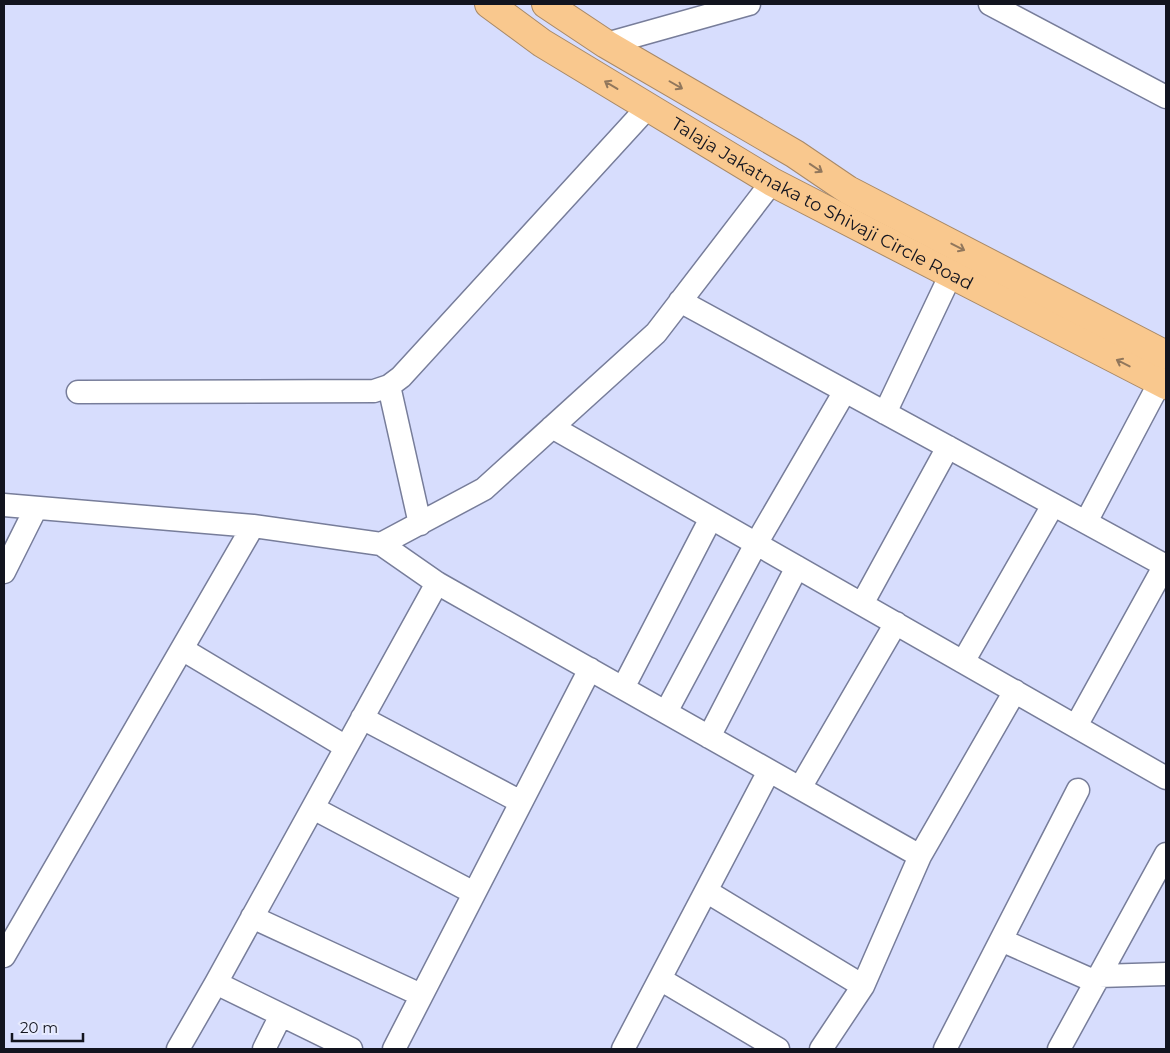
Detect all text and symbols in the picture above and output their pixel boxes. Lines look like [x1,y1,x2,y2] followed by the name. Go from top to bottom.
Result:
[605,80,619,90] one-way arrow
[669,81,683,91] one-way arrow
[667,113,977,295] street label: Talaja Jakatnaka to Shivaji Circle Road
[809,163,823,173] one-way arrow
[950,242,965,252] one-way arrow
[1116,358,1131,367] one-way arrow
[12,1010,84,1042] scale bar
[20,1018,58,1037] text: 20 m

